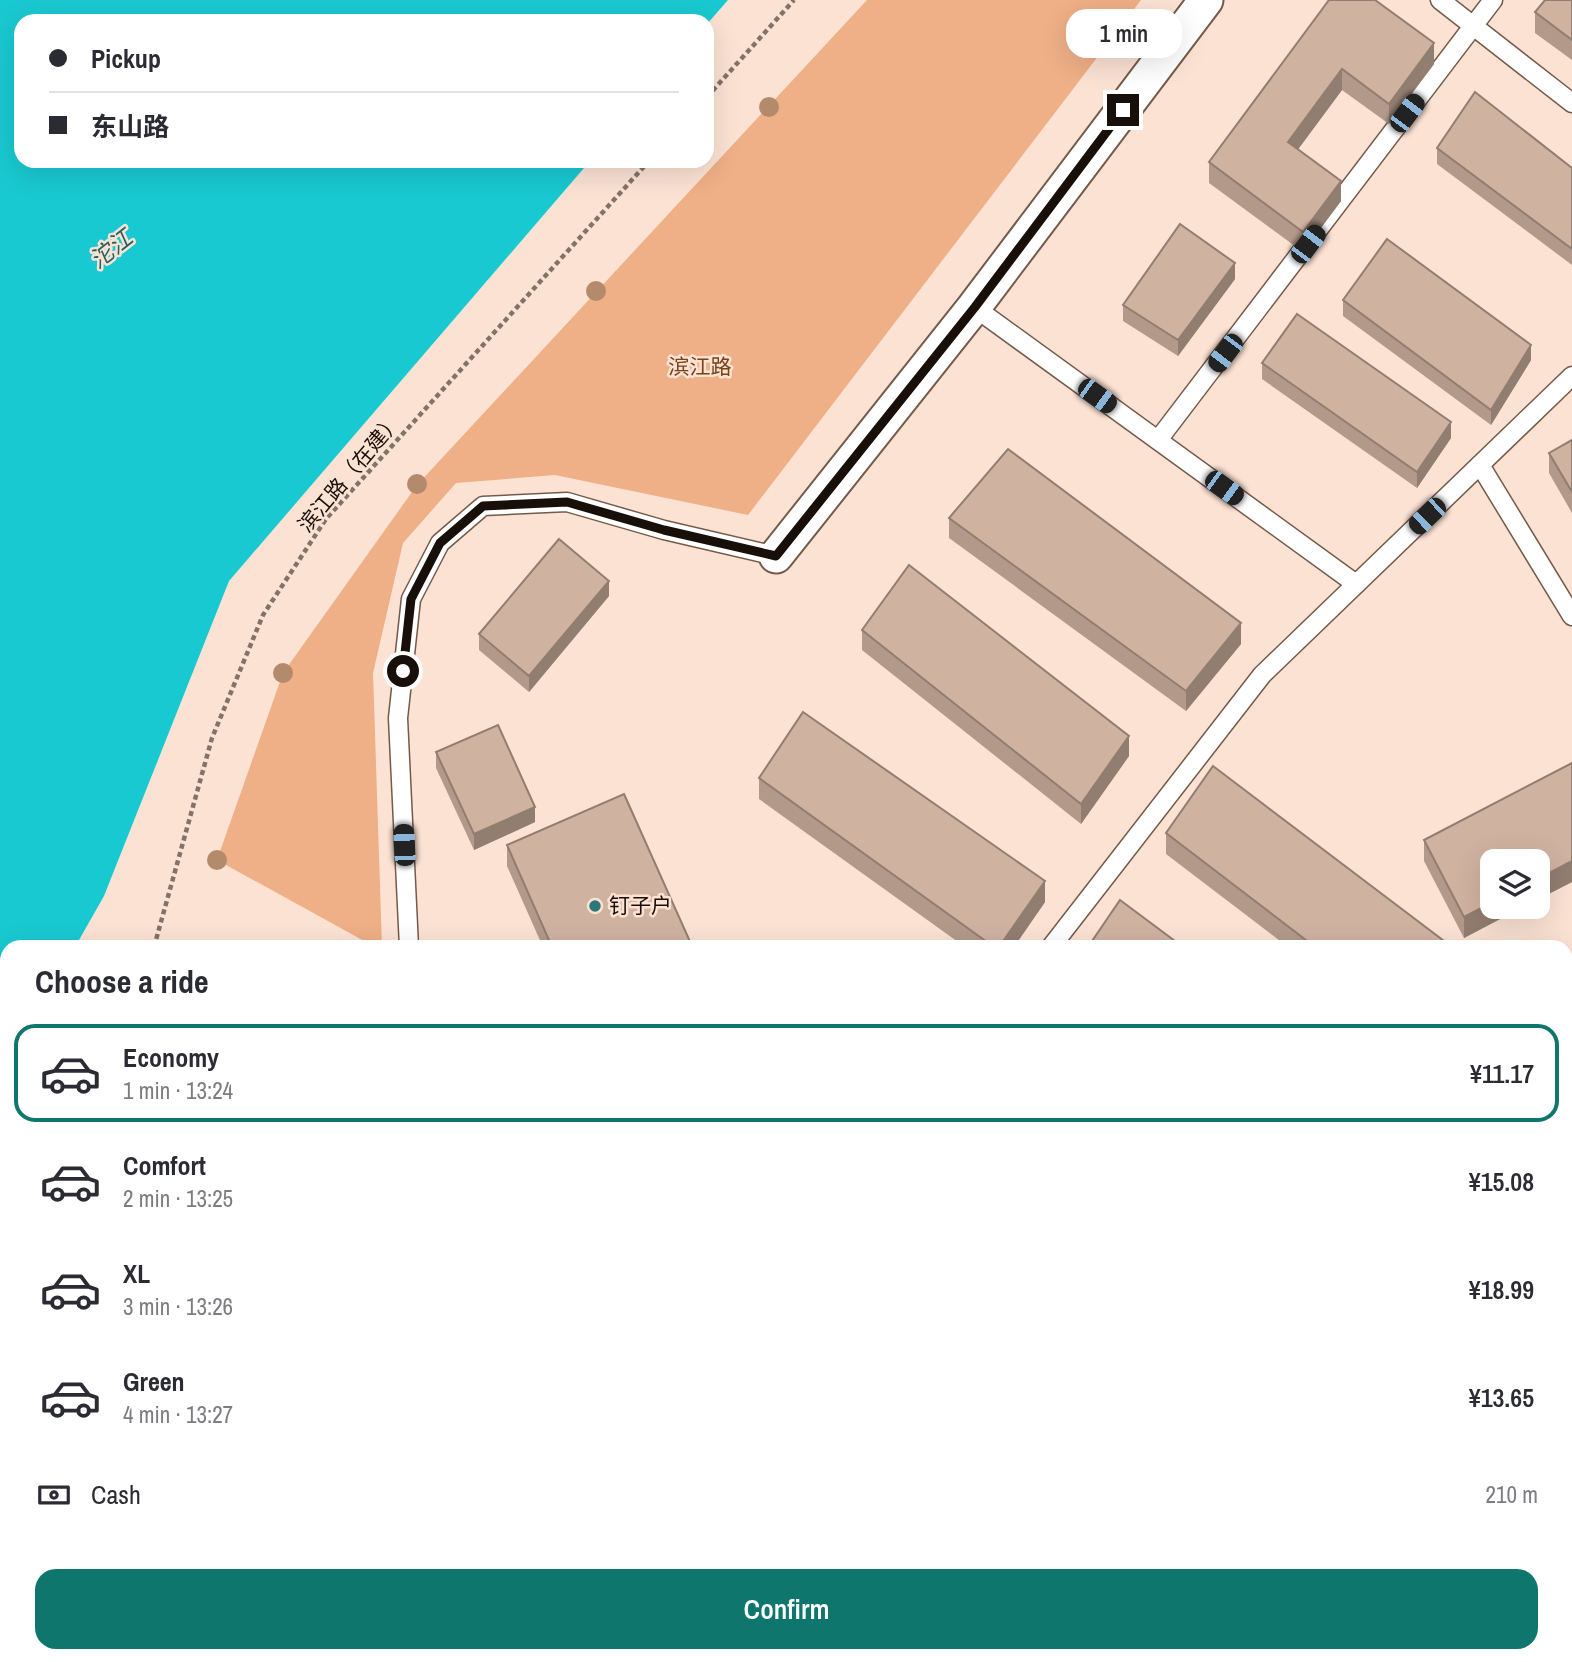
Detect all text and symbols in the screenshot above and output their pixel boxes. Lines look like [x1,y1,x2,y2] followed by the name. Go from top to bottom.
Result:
[1065,8,1181,57] callout: 1 min
[1100,18,1148,49] text: 1 min
[91,41,161,76] text: Pickup
[1386,90,1429,136] car
[1107,94,1139,126] route end
[91,109,169,144] text: 东山路
[83,220,141,275] water label: 沱江
[1287,221,1330,267] car
[1204,330,1247,376] car
[669,352,732,381] park label: 滨江路
[1074,375,1121,417] car
[291,407,408,538] street label: 滨江路（在建）
[1201,467,1248,509] car
[1405,494,1450,538] car
[387,655,419,687] route start
[393,823,416,867] car
[1480,849,1550,919] map controls
[1480,849,1550,919] button: layers
[609,891,672,920] place label: 钉子户
[587,898,603,914] marker: 钉子户
[35,960,209,1003] text: Choose a ride
[123,1040,219,1075] text: Economy
[39,1042,102,1105] icon: car
[1470,1056,1534,1091] text: ¥11.17
[123,1075,233,1106] text: 1 min · 13:24
[123,1148,206,1183] text: Comfort
[39,1150,102,1213] icon: car
[1469,1164,1534,1199] text: ¥15.08
[123,1183,233,1214] text: 2 min · 13:25
[123,1256,150,1291] text: XL
[39,1258,102,1321] icon: car
[1469,1272,1534,1307] text: ¥18.99
[123,1291,233,1322] text: 3 min · 13:26
[123,1364,185,1399] text: Green
[39,1366,102,1429] icon: car
[1469,1380,1534,1415] text: ¥13.65
[123,1399,233,1430] text: 4 min · 13:27
[35,1476,73,1514] icon: cash
[91,1477,141,1512] text: Cash
[1486,1479,1538,1510] text: 210 m
[35,1569,1538,1649] button: Confirm

